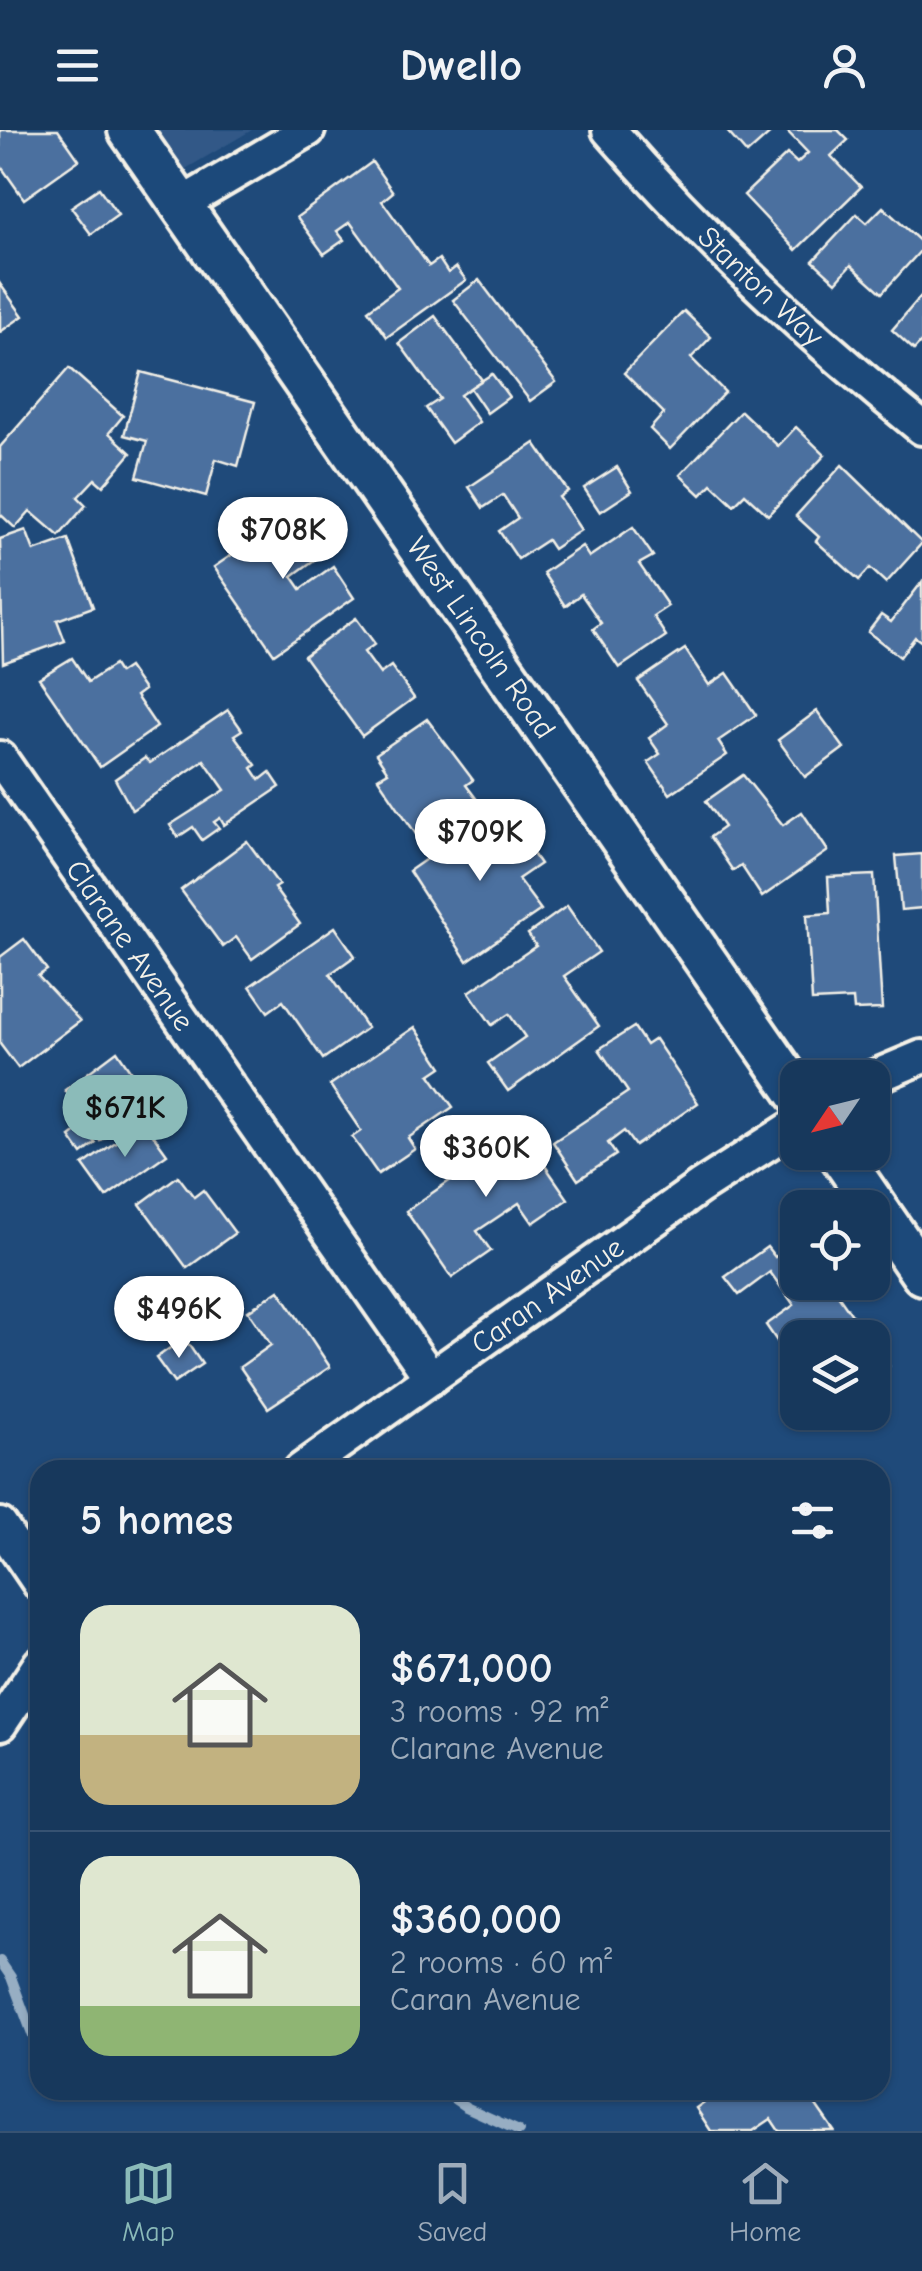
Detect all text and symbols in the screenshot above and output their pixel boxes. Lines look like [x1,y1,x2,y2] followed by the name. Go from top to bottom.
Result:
[50,38,105,93] icon: menu
[817,38,872,93] icon: person
[400,39,522,91] text: Dwello
[691,219,831,354] street label: Stanton Way
[213,497,353,582] pin: $708K
[240,511,326,548] text: $708K
[399,530,563,745] street label: West Lincoln Road
[410,799,550,884] pin: $709K
[437,813,523,850] text: $709K
[59,853,202,1037] street label: Clarane Avenue
[780,1060,890,1170] north arrow
[780,1060,890,1430] map controls
[55,1075,195,1160] pin: $671K
[85,1089,166,1126] text: $671K
[416,1115,556,1200] pin: $360K
[442,1129,530,1166] text: $360K
[780,1190,890,1300] button: locate
[464,1229,630,1361] street label: Caran Avenue
[109,1276,249,1361] pin: $496K
[136,1290,222,1327] text: $496K
[780,1320,890,1430] button: layers
[785,1493,840,1548] icon: filters
[80,1496,233,1545] text: 5 homes
[390,1644,553,1693] text: $671,000
[160,1645,280,1765] icon: home
[390,1693,609,1730] text: 3 rooms · 92 m²
[390,1730,604,1767] text: Clarane Avenue
[390,1895,562,1944] text: $360,000
[160,1896,280,2016] icon: home
[390,1944,612,1981] text: 2 rooms · 60 m²
[390,1981,581,2018] text: Caran Avenue
[121,2156,176,2248] tab: Map
[417,2156,487,2248] tab: Saved
[729,2156,801,2248] tab: Home

